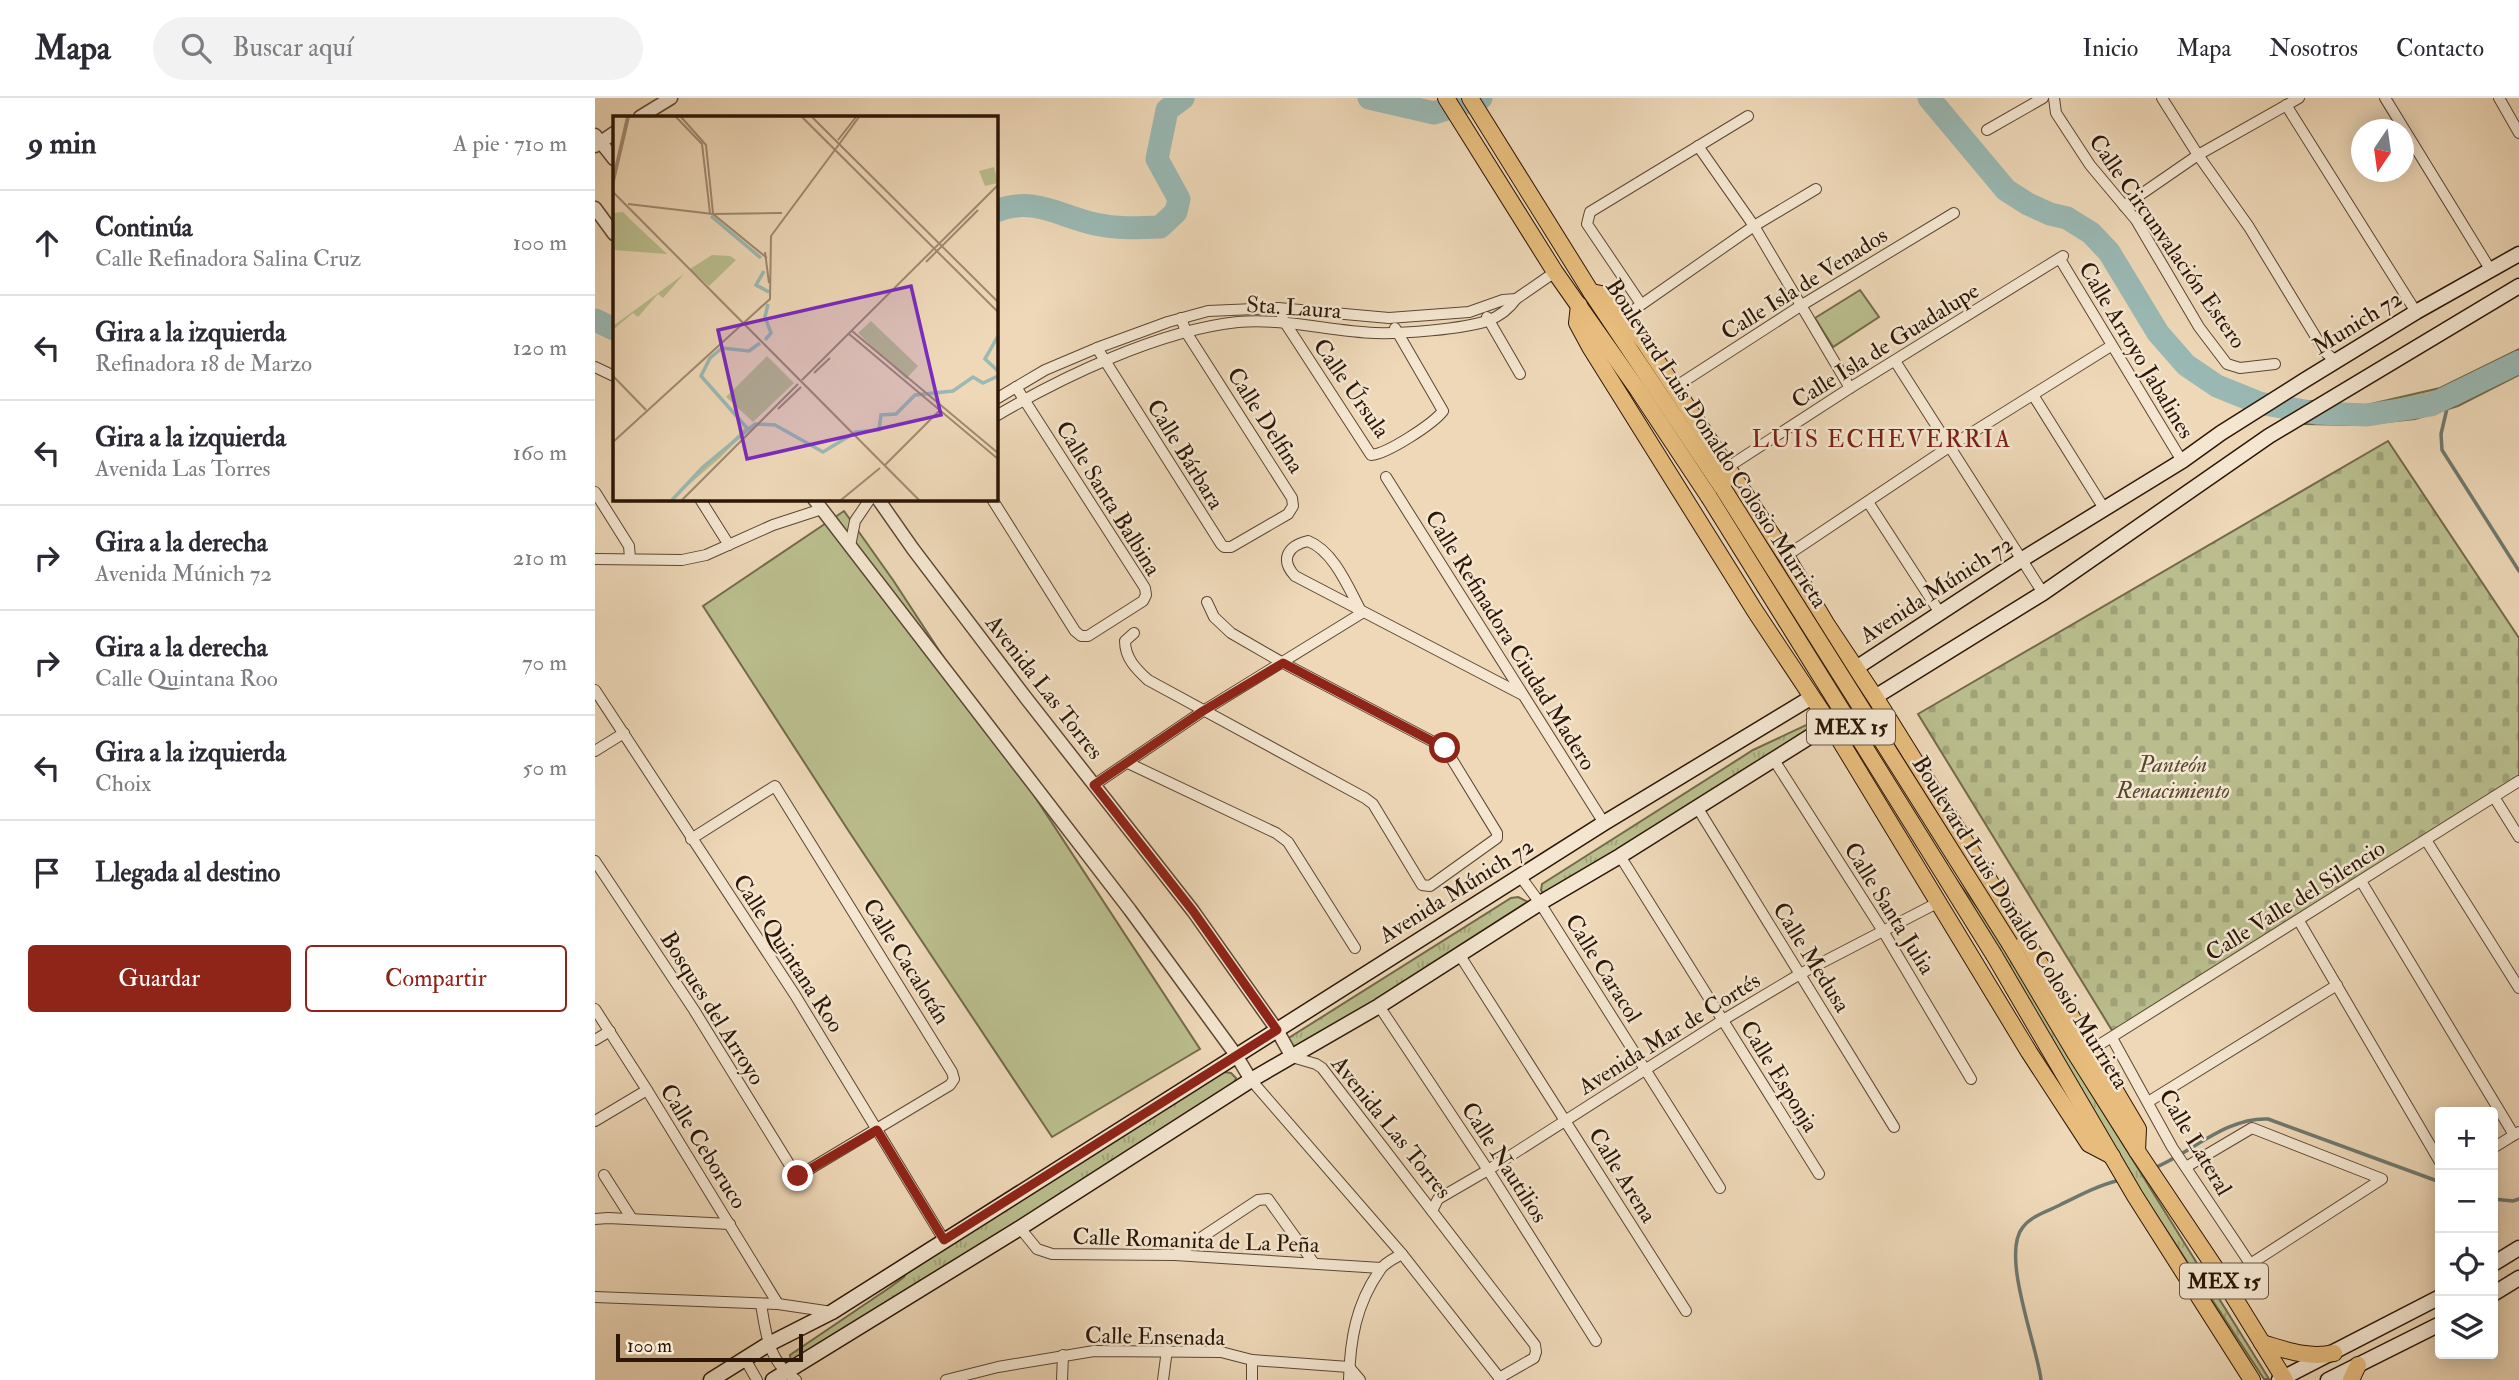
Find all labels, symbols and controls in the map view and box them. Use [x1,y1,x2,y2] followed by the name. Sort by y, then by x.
[153,17,643,80] search box
[35,28,111,69] text: Mapa
[177,29,215,67] icon: search
[233,32,353,64] text: Buscar aquí
[2083,33,2138,64] text: Inicio
[2176,33,2231,64] text: Mapa
[2269,33,2358,64] text: Nosotros
[2396,33,2484,64] text: Contacto
[613,116,997,500] inset map
[2351,119,2414,182] north arrow
[28,125,96,162] text: 9 min
[2083,128,2253,354] street label: Calle Circunvalación Estero
[453,129,567,158] text: A pie · 710 m
[95,212,193,244] text: Continúa
[1716,220,1893,346] street label: Calle Isla de Venados
[28,224,66,262] icon: ahead
[513,228,567,257] text: 100 m
[95,244,361,273] text: Calle Refinadora Salina Cruz
[2072,257,2201,444] street label: Calle Arroyo Jabalines
[1599,273,1834,614] street label: Boulevard Luis Donaldo Colosio Murrieta
[1786,276,1985,416] street label: Calle Isla de Guadalupe
[2307,284,2407,361] street label: Munich 72
[1245,290,1343,325] street label: Sta. Laura
[95,317,286,349] text: Gira a la izquierda
[28,329,66,367] icon: left
[513,333,567,362] text: 120 m
[1307,333,1397,444] street label: Calle Úrsula
[95,349,312,378] text: Refinadora 18 de Marzo
[1221,362,1311,479] street label: Calle Delfina
[1140,394,1231,515] street label: Calle Bárbara
[1049,416,1168,581] street label: Calle Santa Balbina
[95,422,286,454] text: Gira a la izquierda
[1752,424,2012,455] district label: LUIS ECHEVERRIA
[28,434,66,472] icon: left
[513,438,567,467] text: 160 m
[95,454,270,483] text: Avenida Las Torres
[1419,505,1603,776] street label: Calle Refinadora Ciudad Madero
[95,527,268,559] text: Gira a la derecha
[1853,529,2018,650] street label: Avenida Múnich 72
[28,539,66,577] icon: right
[513,543,567,572] text: 210 m
[95,559,272,588] text: Avenida Múnich 72
[979,608,1110,765] street label: Avenida Las Torres
[95,632,268,664] text: Gira a la derecha
[28,644,66,682] icon: right
[522,648,567,677] text: 70 m
[95,664,278,693] text: Calle Quintana Roo
[1807,710,1895,744] road number: MEX 15
[1429,732,1460,763] route start
[95,737,286,769] text: Gira a la izquierda
[28,749,66,787] icon: left
[2115,750,2230,805] park label: Panteón Renacimiento
[1906,751,2136,1094] street label: Boulevard Luis Donaldo Colosio Murrieta
[523,753,567,782] text: 50 m
[95,769,151,798] text: Choix
[1373,831,1539,950] street label: Avenida Múnich 72
[2200,833,2390,967] street label: Calle Valle del Silencio
[1837,837,1942,980] street label: Calle Santa Julia
[28,854,66,892] icon: arrive
[95,857,280,889] text: Llegada al destino
[727,869,851,1038] street label: Calle Quintana Roo
[856,893,957,1030] street label: Calle Cacalotán
[1766,897,1857,1018] street label: Calle Medusa
[1559,909,1648,1028] street label: Calle Caracol
[654,926,771,1090] street label: Bosques del Arroyo
[28,945,291,1012] button: Guardar
[305,945,567,1012] button: Compartir
[1572,966,1766,1102] street label: Avenida Mar de Cortés
[1733,1015,1826,1138] street label: Calle Esponja
[1325,1049,1458,1205] street label: Avenida Las Torres
[654,1078,753,1214] street label: Calle Ceboruco
[2152,1084,2239,1201] street label: Calle Lateral
[1455,1096,1554,1228] street label: Calle Nautilios
[2435,1107,2498,1359] map controls
[2435,1107,2498,1170] button: +
[1582,1122,1663,1229] street label: Calle Arena
[782,1160,813,1191] route end
[2435,1170,2498,1233] button: −
[1072,1222,1320,1259] street label: Calle Romanita de La Peña
[2435,1233,2498,1296] button: locate
[2180,1264,2268,1298] road number: MEX 15
[2435,1296,2498,1359] button: layers
[1085,1321,1226,1352] street label: Calle Ensenada
[616,1331,803,1363] scale bar
[627,1334,672,1358] text: 100 m

